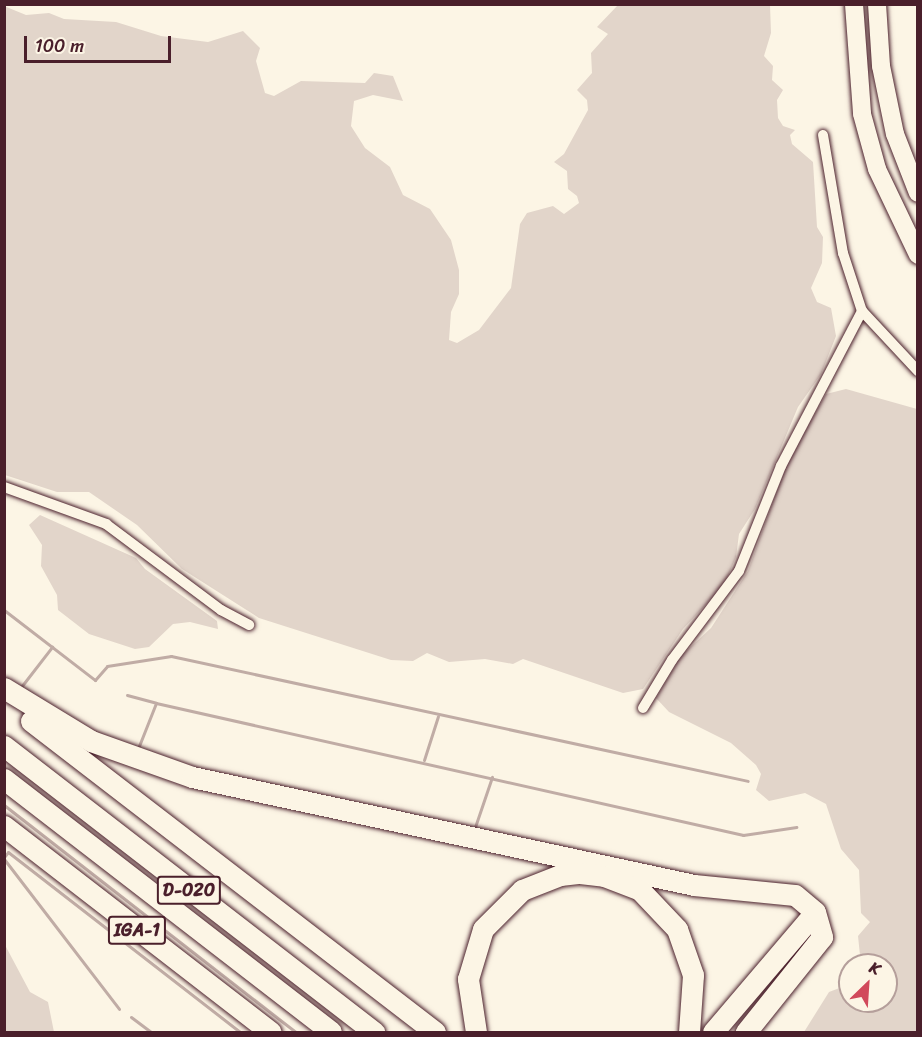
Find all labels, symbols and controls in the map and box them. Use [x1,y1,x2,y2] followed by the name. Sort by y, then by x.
[27,24,174,62] scale bar
[35,30,84,62] text: 100 m
[156,875,222,905] road number: D-020
[107,915,167,945] road number: IGA-1
[838,953,898,1013] north arrow
[864,953,886,983] text: K

